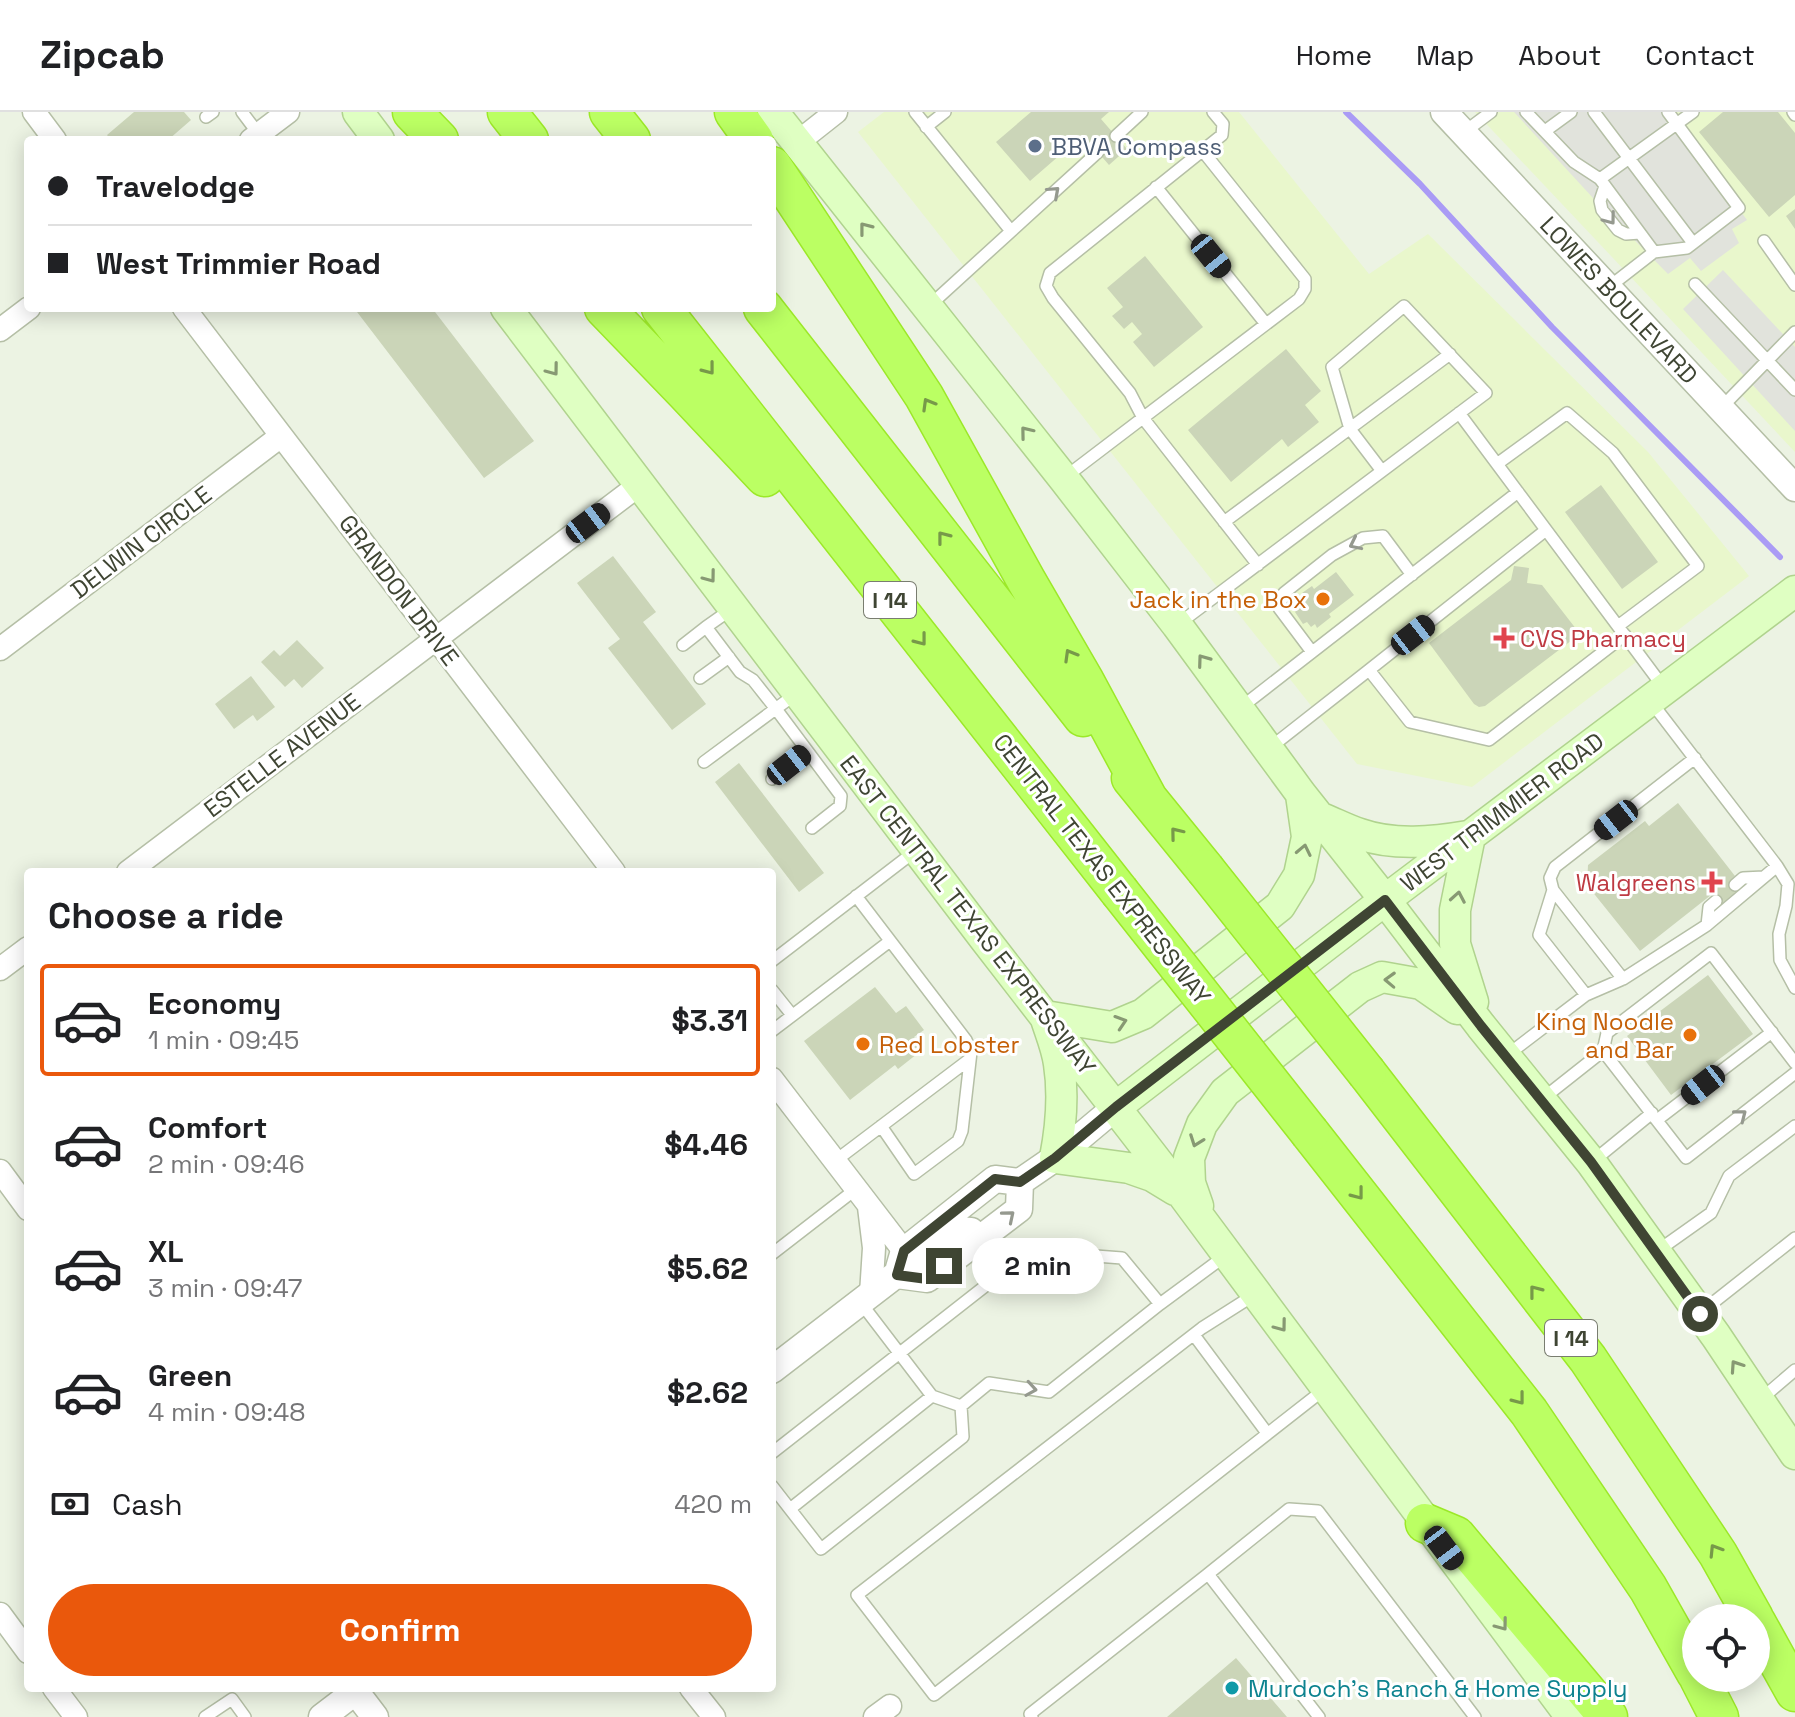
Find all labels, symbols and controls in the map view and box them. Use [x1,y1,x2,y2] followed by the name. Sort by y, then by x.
[40,31,165,79] text: Zipcab
[1296,37,1372,73] text: Home
[1416,37,1474,73] text: Map
[1518,37,1601,73] text: About
[1645,37,1755,73] text: Contact
[1051,131,1222,162] place label: BBVA Compass
[1026,137,1044,155] marker: BBVA Compass
[96,167,255,206] text: Travelodge
[1045,187,1060,201] one-way arrow
[1533,210,1705,390] street label: LOWES BOULEVARD
[1600,210,1614,225] one-way arrow
[860,223,875,237] one-way arrow
[1187,230,1235,282] car
[96,244,381,283] text: West Trimmier Road
[699,360,714,374] one-way arrow
[543,361,557,376] one-way arrow
[922,398,938,412] one-way arrow
[1022,426,1036,441] one-way arrow
[64,479,218,605] street label: DELWIN CIRCLE
[562,499,614,547] car
[332,508,466,672] street label: GRANDON DRIVE
[938,532,953,546] one-way arrow
[1348,534,1363,550] one-way arrow
[700,569,714,583] one-way arrow
[864,582,916,618] road number: I 14
[1129,584,1307,615] place label: Jack in the Box
[1314,590,1332,608] marker: Jack in the Box
[1387,611,1439,659] car
[1520,623,1686,654] place label: CVS Pharmacy
[1495,629,1513,647] marker: CVS Pharmacy
[912,631,926,646] one-way arrow
[1064,649,1080,663] one-way arrow
[1198,654,1212,668] one-way arrow
[197,686,367,824] street label: ESTELLE AVENUE
[1394,725,1610,899] street label: WEST TRIMMIER ROAD
[986,727,1218,1011] street label: CENTRAL TEXAS EXPRESSWAY
[763,741,815,789] car
[833,749,1103,1082] street label: EAST CENTRAL TEXAS EXPRESSWAY
[1590,796,1642,844] car
[1171,828,1186,842] one-way arrow
[1295,843,1312,857] one-way arrow
[1576,867,1696,898] place label: Walgreens
[1703,873,1721,891] marker: Walgreens
[1449,890,1466,903] one-way arrow
[48,893,284,939] text: Choose a ride
[1383,972,1395,989] one-way arrow
[52,984,124,1056] icon: car
[148,984,281,1023] text: Economy
[671,1001,748,1040] text: $3.31
[1536,1006,1674,1065] place label: King Noodle and Bar
[1114,1015,1127,1031] one-way arrow
[148,1023,299,1057] text: 1 min · 09:45
[1681,1026,1699,1044] marker: King Noodle and Bar
[879,1029,1020,1060] place label: Red Lobster
[854,1035,872,1053] marker: Red Lobster
[1677,1061,1729,1109] car
[52,1108,124,1180] icon: car
[148,1108,267,1147] text: Comfort
[1732,1111,1747,1125] one-way arrow
[664,1125,748,1164] text: $4.46
[1189,1133,1205,1147] one-way arrow
[148,1147,305,1181] text: 2 min · 09:46
[1349,1185,1363,1200] one-way arrow
[999,1211,1014,1226] one-way arrow
[52,1232,124,1304] icon: car
[148,1232,184,1271] text: XL
[972,1238,1104,1294] callout: 2 min
[926,1248,962,1284] route end
[667,1249,748,1288] text: $5.62
[1004,1249,1072,1283] text: 2 min
[148,1271,303,1305] text: 3 min · 09:47
[1531,1285,1545,1300] one-way arrow
[1682,1296,1718,1332] route start
[1271,1317,1285,1332] one-way arrow
[1545,1320,1597,1356] road number: I 14
[52,1356,124,1428] icon: car
[148,1356,232,1395] text: Green
[1731,1360,1746,1374] one-way arrow
[667,1373,748,1412] text: $2.62
[1024,1380,1037,1397] one-way arrow
[1509,1390,1523,1405] one-way arrow
[148,1395,305,1429] text: 4 min · 09:48
[48,1482,92,1526] icon: cash
[112,1485,183,1524] text: Cash
[674,1487,752,1521] text: 420 m
[1420,1522,1468,1574] car
[1710,1544,1725,1559] one-way arrow
[48,1584,752,1676] button: Confirm
[1682,1604,1770,1692] map controls
[1682,1604,1770,1692] button: locate
[1492,1616,1506,1631] one-way arrow
[1248,1673,1627,1704] place label: Murdoch's Ranch & Home Supply
[1223,1679,1241,1697] marker: Murdoch's Ranch & Home Supply

